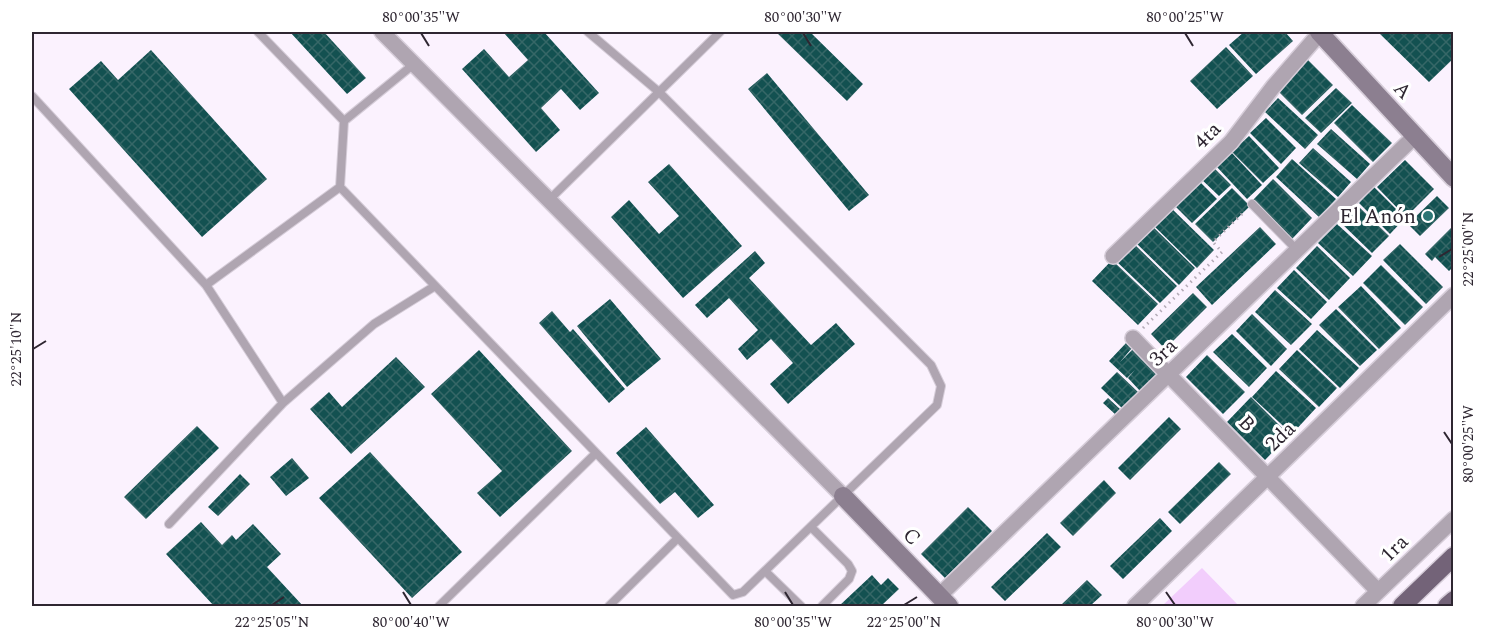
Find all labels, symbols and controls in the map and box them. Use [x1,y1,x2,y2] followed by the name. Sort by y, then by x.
[382,6,460,29] text: 80°00'35"W
[764,6,842,29] text: 80°00'30"W
[1146,6,1224,29] text: 80°00'25"W
[1385,74,1420,108] street label: A
[1186,114,1230,157] street label: 4ta
[1339,201,1416,233] place label: El Anón
[1421,209,1435,223] marker: El Anón
[1457,211,1480,287] text: 22°25'00"N
[5,311,28,387] text: 22°25'10"N
[1142,331,1186,374] street label: 3ra
[1457,405,1480,483] text: 80°00'25"W
[1230,408,1263,440] street label: B
[1258,413,1304,460] street label: 2da
[894,520,928,553] street label: C
[1373,527,1417,570] street label: 1ra
[235,611,310,634] text: 22°25'05"N
[372,611,450,634] text: 80°00'40"W
[754,611,832,634] text: 80°00'35"W
[867,611,942,634] text: 22°25'00"N
[1136,611,1214,634] text: 80°00'30"W

